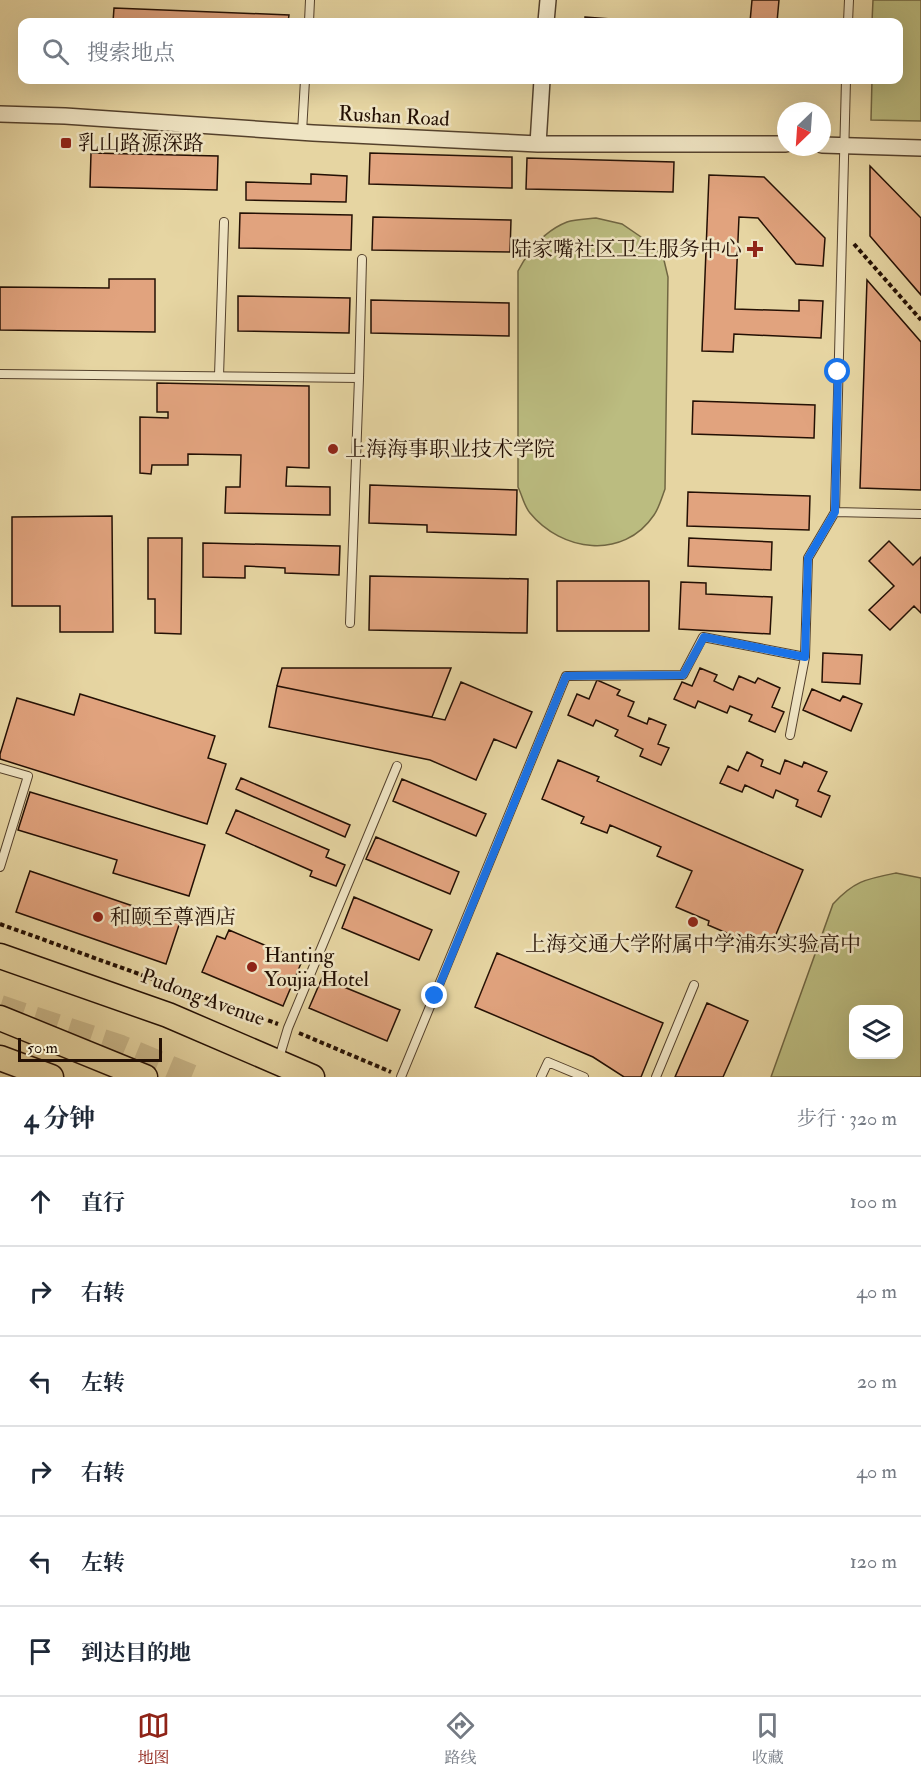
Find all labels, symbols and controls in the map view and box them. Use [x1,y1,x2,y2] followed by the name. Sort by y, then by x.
[18,18,903,84] search box
[39,35,72,68] icon: search
[87,39,175,67] text: 搜索地点
[338,100,451,133] street label: Rushan Road
[777,102,831,156] north arrow
[78,130,204,157] place label: 乳山路源深路
[59,136,73,150] marker: 乳山路源深路
[511,236,742,263] place label: 陆家嘴社区卫生服务中心
[746,240,764,258] marker: 陆家嘴社区卫生服务中心
[824,358,850,384] route start
[345,436,555,463] place label: 上海海事职业技术学院
[326,442,340,456] marker: 上海海事职业技术学院
[110,904,236,931] place label: 和颐至尊酒店
[91,910,105,924] marker: 和颐至尊酒店
[686,915,700,929] marker: 上海交通大学附属中学浦东实验高中
[525,931,861,958] place label: 上海交通大学附属中学浦东实验高中
[264,942,370,993] place label: Hanting Youjia Hotel
[245,960,259,974] marker: Hanting Youjia Hotel
[137,963,269,1032] street label: Pudong Avenue
[421,982,447,1008] route end
[849,1005,903,1059] map controls
[849,1005,903,1059] button: layers
[18,1035,162,1062] scale bar
[27,1038,58,1058] text: 50 m
[24,1103,96,1135] text: 4 分钟
[797,1106,897,1131] text: 步行 · 320 m
[24,1185,57,1218] icon: ahead
[81,1189,125,1217] text: 直行
[850,1189,897,1214] text: 100 m
[24,1275,57,1308] icon: right
[81,1279,125,1307] text: 右转
[856,1279,897,1304] text: 40 m
[24,1365,57,1398] icon: left
[81,1369,125,1397] text: 左转
[857,1369,897,1394] text: 20 m
[24,1455,57,1488] icon: right
[81,1459,125,1487] text: 右转
[856,1459,897,1484] text: 40 m
[24,1545,57,1578] icon: left
[81,1549,125,1577] text: 左转
[850,1549,897,1574] text: 120 m
[24,1635,57,1668] icon: arrive
[81,1639,191,1667] text: 到达目的地
[137,1709,170,1768] tab: 地图
[444,1709,477,1768] tab: 路线
[751,1709,784,1768] tab: 收藏

